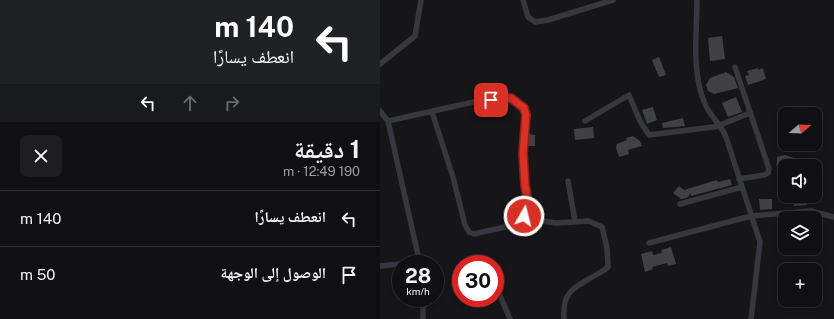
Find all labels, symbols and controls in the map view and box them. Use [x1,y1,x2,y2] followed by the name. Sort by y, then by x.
[214,10,294,43] text: 140 m
[308,16,360,68] icon: left
[213,46,294,67] text: انعطف يسارًا
[474,83,508,117] pin
[480,89,502,111] icon: arrive
[137,92,159,114] icon: left
[179,92,201,114] icon: ahead
[221,92,243,114] icon: right
[778,107,822,151] north arrow
[778,107,822,307] map controls
[20,135,62,177] button: close
[294,135,360,163] text: 1 دقيقة
[778,159,822,203] button: sound
[283,164,360,179] text: 190 m · 12:49
[503,195,545,237] position arrow
[255,208,326,225] text: انعطف يسارًا
[338,208,360,230] icon: left
[20,210,61,227] text: 140 m
[778,211,822,255] button: layers
[452,255,504,307] speed limit sign: 30
[778,263,822,307] button: +
[221,264,326,281] text: الوصول إلى الوجهة
[338,264,360,286] icon: arrive
[405,264,431,288] text: 28
[20,266,55,283] text: 50 m
[406,285,430,297] text: km/h

